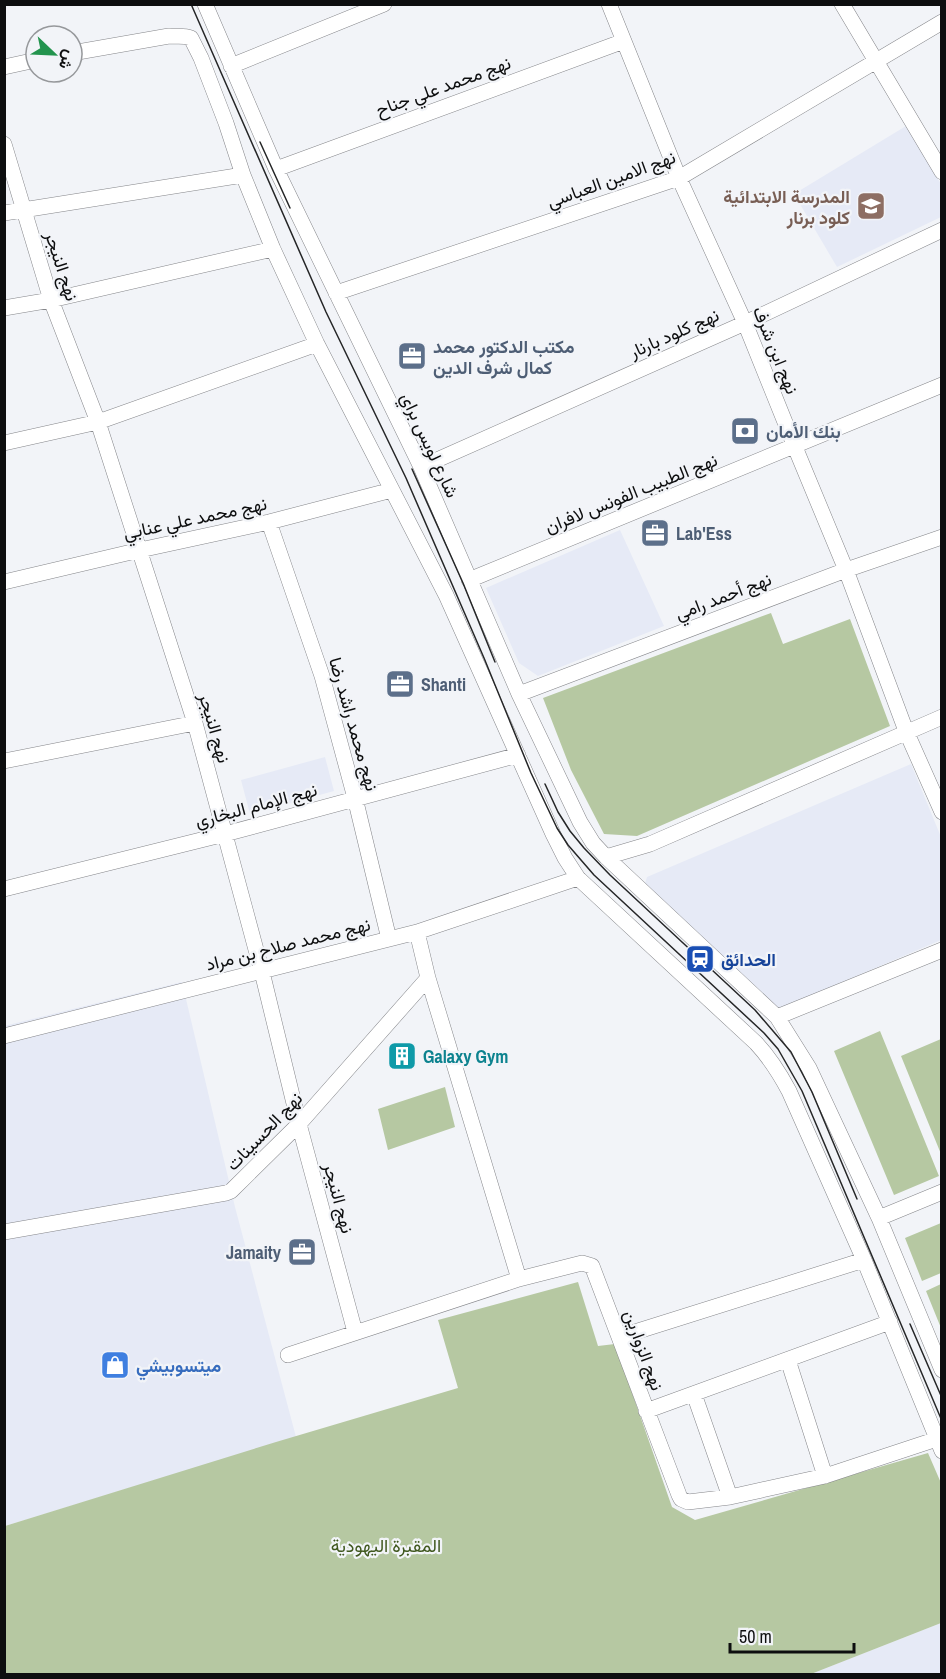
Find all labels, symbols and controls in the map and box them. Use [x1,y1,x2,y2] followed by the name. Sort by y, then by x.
[24,24,84,84] north arrow
[54,47,82,73] text: ش
[372,50,515,125] street label: نهج محمد علي جناح
[543,144,680,217] street label: نهج الامين العباسي
[723,184,850,230] place label: المدرسة الابتدائية كلود برنار
[855,190,887,222] school or university icon: المدرسة الابتدائية كلود برنار
[39,227,85,304] street label: نهج النيجر
[624,302,723,364] street label: نهج كلود بارنار
[747,302,805,398] street label: نهج ابن شرف
[433,334,575,380] place label: مكتب الدكتور محمد كمال شرف الدين
[396,340,428,372] office icon: مكتب الدكتور محمد كمال شرف الدين
[392,388,465,503] street label: شارع لويس براي
[729,415,761,447] bank icon: بنك الأمان
[766,419,841,444] place label: بنك الأمان
[541,447,721,539] street label: نهج الطبيب الفونس لافران
[121,491,270,548] street label: نهج محمد علي عنابي
[639,517,671,549] office icon: Lab'Ess
[676,521,732,546] place label: Lab'Ess
[671,566,776,629] street label: نهج أحمد رامي
[323,654,385,794] street label: نهج محمد راشد رضا
[384,668,416,700] office icon: Shanti
[421,672,466,697] place label: Shanti
[193,689,237,766] street label: نهج النيجر
[192,777,321,836] street label: نهج الإمام البخاري
[203,911,373,977] street label: نهج محمد صلاح بن مراد
[684,943,716,975] station icon: الحدائق
[721,947,776,972] place label: الحدائق
[386,1040,418,1072] building icon: Galaxy Gym
[423,1044,508,1069] place label: Galaxy Gym
[220,1086,308,1176] street label: نهج الحسينات
[317,1159,360,1236] street label: نهج النيجر
[286,1236,318,1268] office icon: Jamaity
[226,1240,282,1265] place label: Jamaity
[618,1306,670,1394] street label: نهج الزوارين
[99,1349,131,1381] shop icon: ميتسوبيشي
[136,1353,221,1381] place label: ميتسوبيشي
[331,1533,441,1558] park label: المقبرة اليهودية
[730,1616,854,1654] scale bar
[739,1624,772,1649] text: 50 m

